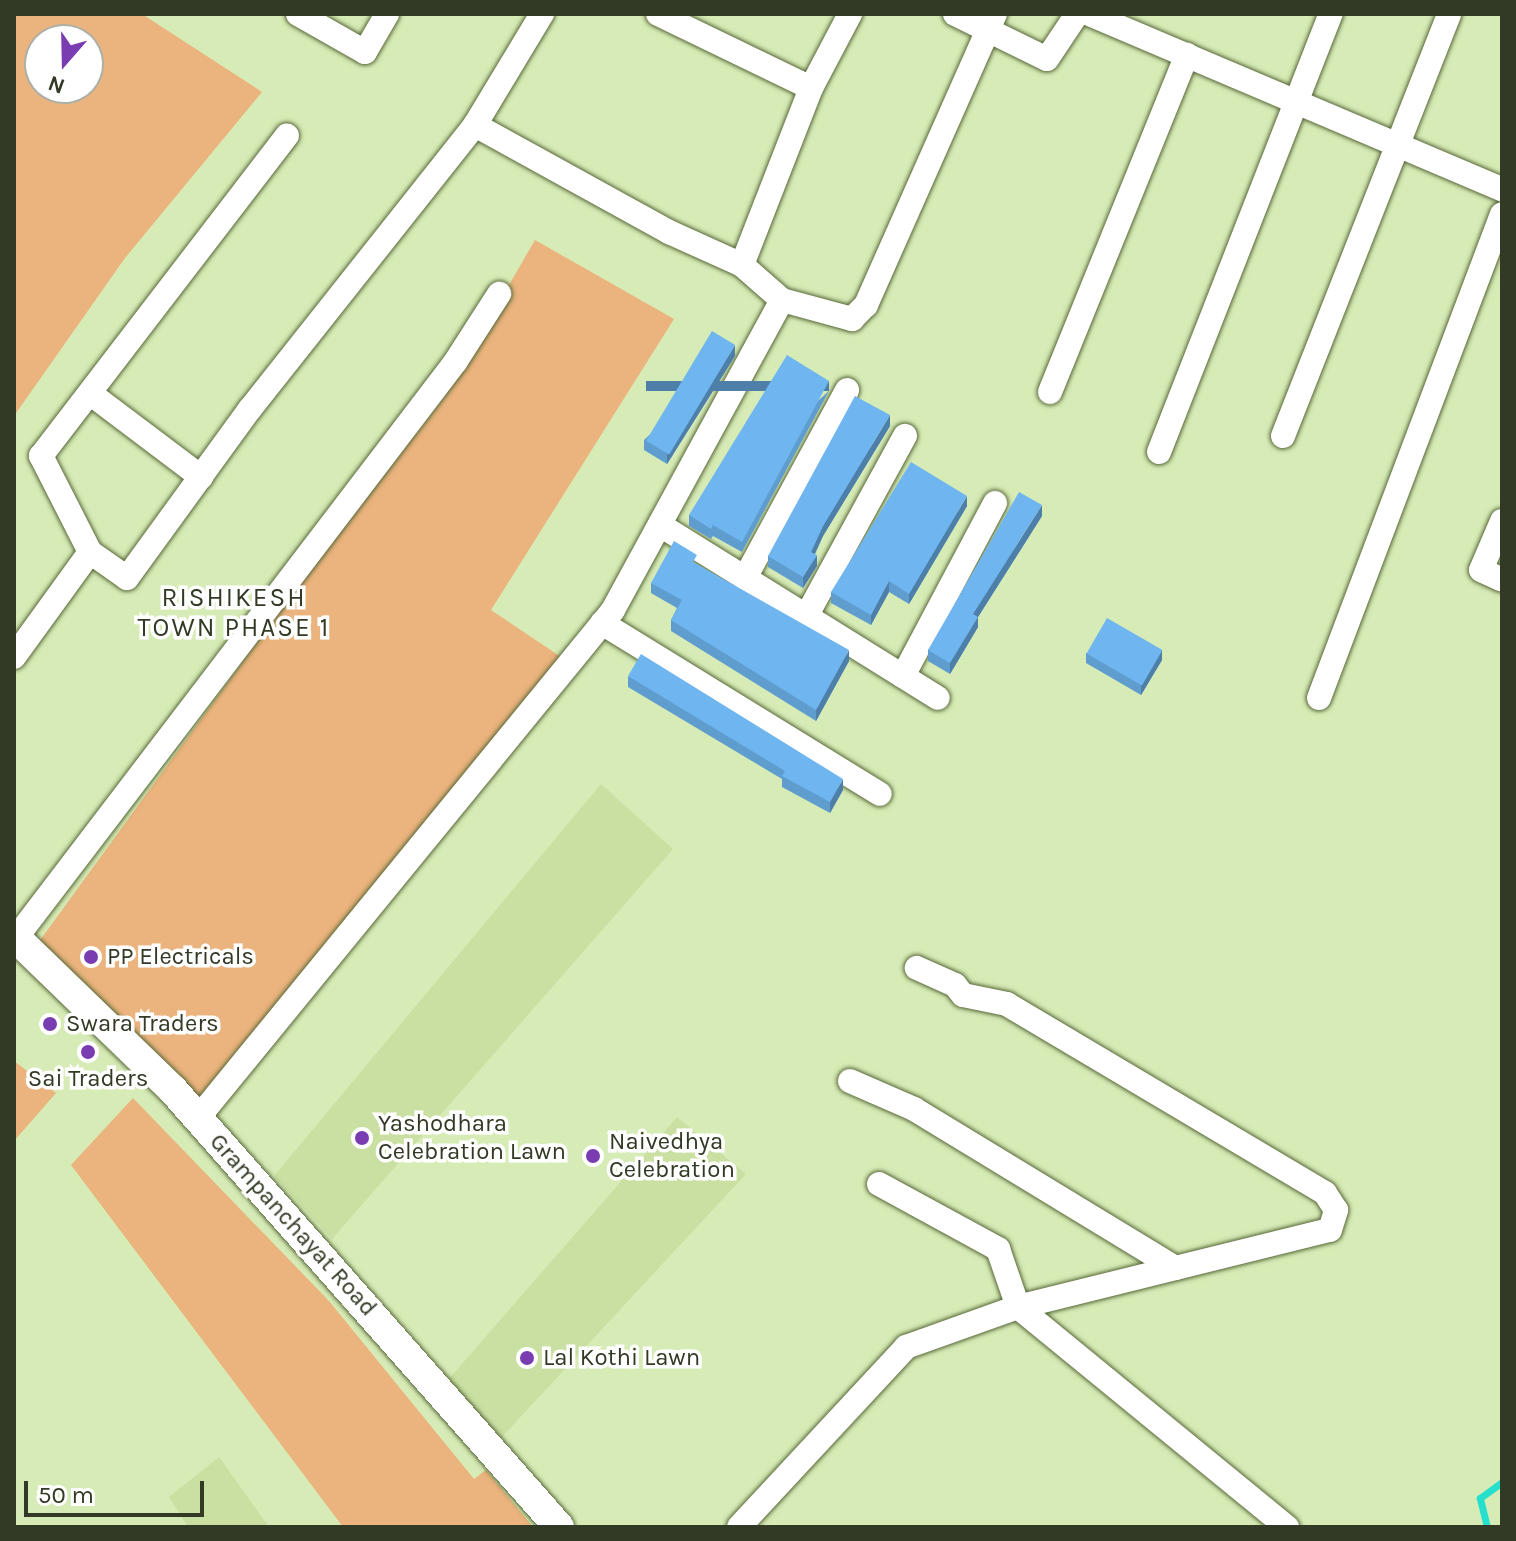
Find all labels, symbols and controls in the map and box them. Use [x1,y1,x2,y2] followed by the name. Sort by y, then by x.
[24,24,104,104] north arrow
[45,70,68,100] text: N
[138,582,330,644] district label: RISHIKESH TOWN PHASE 1
[107,943,254,971] place label: PP Electricals
[82,948,100,966] marker: PP Electricals
[66,1010,219,1038] place label: Swara Traders
[41,1015,59,1033] marker: Swara Traders
[79,1043,97,1061] marker: Sai Traders
[28,1065,148,1093] place label: Sai Traders
[378,1110,566,1166] place label: Yashodhara Celebration Lawn
[203,1128,383,1322] street label: Grampanchayat Road
[609,1128,735,1184] place label: Naivedhya Celebration
[353,1129,371,1147] marker: Yashodhara Celebration Lawn
[584,1147,602,1165] marker: Naivedhya Celebration
[543,1344,700,1372] place label: Lal Kothi Lawn
[518,1349,536,1367] marker: Lal Kothi Lawn
[28,1465,208,1515] scale bar
[38,1481,94,1509] text: 50 m

